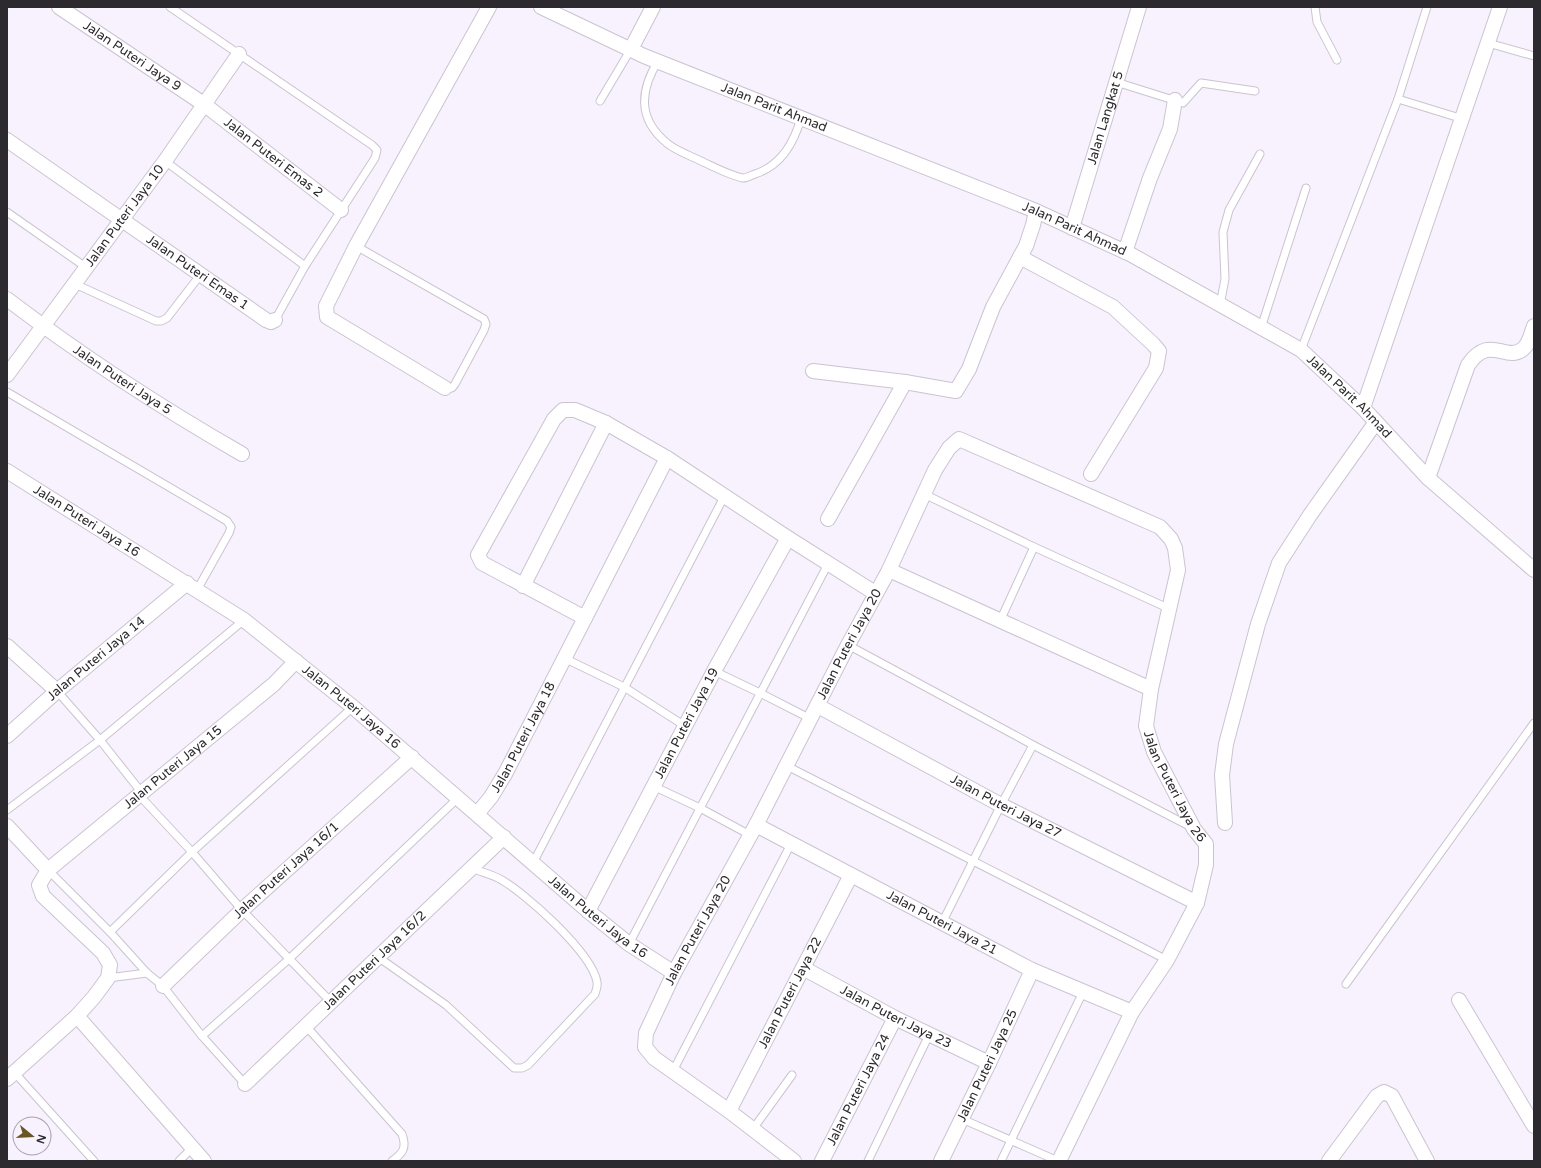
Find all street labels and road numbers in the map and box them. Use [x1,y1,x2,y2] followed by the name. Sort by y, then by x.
[80,17,184,95] street label: Jalan Puteri Jaya 9
[1084,69,1127,167] street label: Jalan Langkat 5
[719,79,829,136] street label: Jalan Parit Ahmad
[220,114,326,201] street label: Jalan Puteri Emas 2
[82,162,168,270] street label: Jalan Puteri Jaya 10
[1020,198,1129,259] street label: Jalan Parit Ahmad
[143,231,252,313] street label: Jalan Puteri Emas 1
[70,342,175,418] street label: Jalan Puteri Jaya 5
[1303,351,1395,442] street label: Jalan Parit Ahmad
[30,482,143,561] street label: Jalan Puteri Jaya 16
[814,586,885,702] street label: Jalan Puteri Jaya 20
[44,613,148,704] street label: Jalan Puteri Jaya 14
[299,662,404,752] street label: Jalan Puteri Jaya 16
[651,665,722,781] street label: Jalan Puteri Jaya 19
[488,679,559,796] street label: Jalan Puteri Jaya 18
[120,722,225,812] street label: Jalan Puteri Jaya 15
[1140,729,1209,845] street label: Jalan Puteri Jaya 26
[947,771,1064,842] street label: Jalan Puteri Jaya 27
[230,819,342,922] street label: Jalan Puteri Jaya 16/1
[545,872,650,962] street label: Jalan Puteri Jaya 16
[661,873,734,988] street label: Jalan Puteri Jaya 20
[884,887,1000,958] street label: Jalan Puteri Jaya 21
[320,907,430,1013] street label: Jalan Puteri Jaya 16/2
[755,935,825,1051] street label: Jalan Puteri Jaya 22
[837,982,954,1052] street label: Jalan Puteri Jaya 23
[953,1007,1021,1125] street label: Jalan Puteri Jaya 25
[823,1031,893,1148] street label: Jalan Puteri Jaya 24

